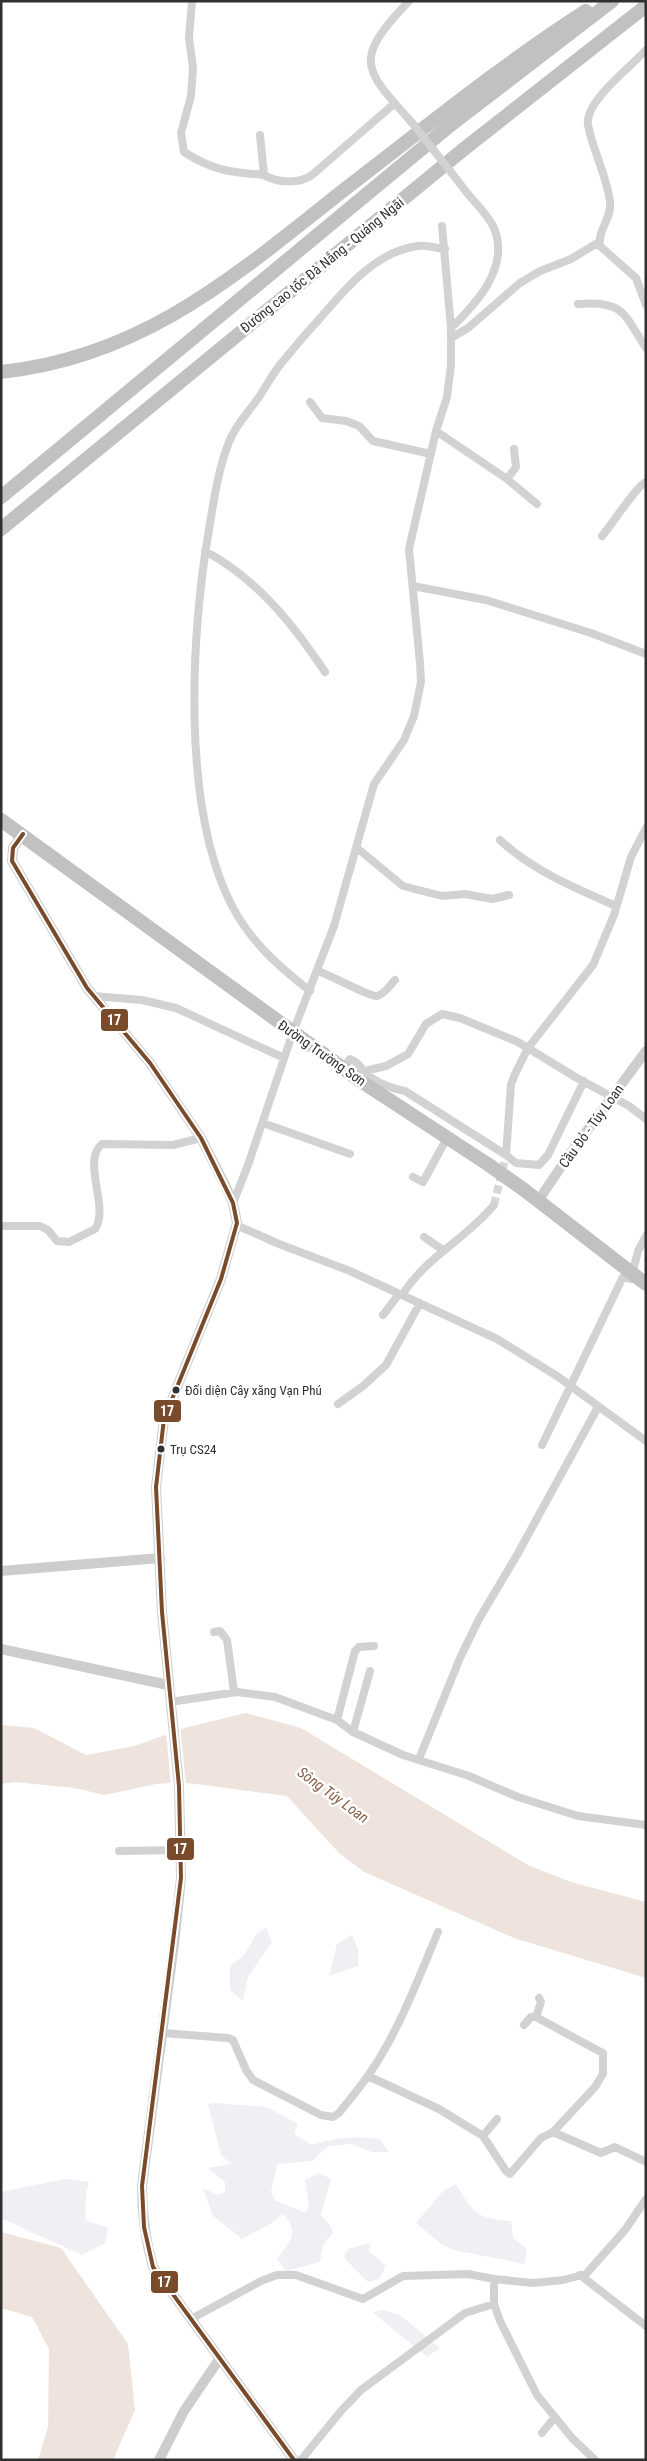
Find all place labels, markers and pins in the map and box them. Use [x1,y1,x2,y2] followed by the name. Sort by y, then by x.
[185,1383,322,1398] place label: Đối diện Cây xăng Vạn Phú
[171,1385,181,1395] marker: Đối diện Cây xăng Vạn Phú
[170,1442,217,1457] place label: Trụ CS24
[156,1444,166,1454] marker: Trụ CS24

